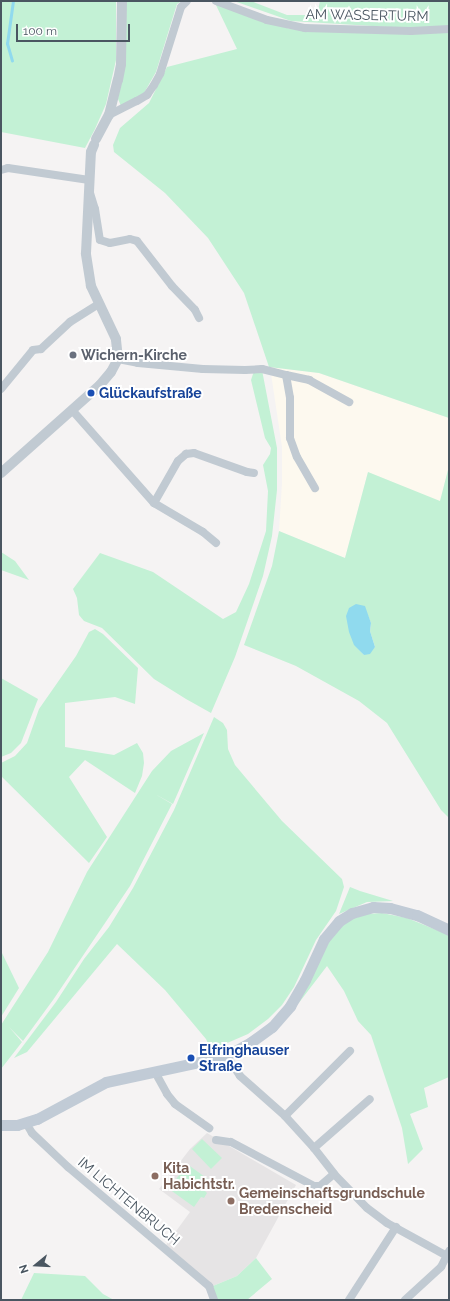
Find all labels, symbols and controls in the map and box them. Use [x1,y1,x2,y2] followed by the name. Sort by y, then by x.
[305,6,429,24] street label: AM WASSERTURM
[18,16,132,42] scale bar
[23,24,57,38] text: 100 m
[81,347,187,363] place label: Wichern-Kirche
[68,350,78,360] marker: Wichern-Kirche
[99,385,202,401] place label: Glückaufstraße
[86,388,96,398] marker: Glückaufstraße
[199,1042,289,1074] place label: Elfringhauser Straße
[186,1053,196,1063] marker: Elfringhauser Straße
[75,1154,183,1248] street label: IM LICHTENBRUCH
[163,1160,235,1192] place label: Kita Habichtstr.
[150,1171,160,1181] marker: Kita Habichtstr.
[239,1185,425,1218] place label: Gemeinschaftsgrundschule Bredenscheid
[226,1196,236,1206] marker: Gemeinschaftsgrundschule Bredenscheid
[16,1245,56,1285] north arrow
[17,1263,32,1275] text: N

